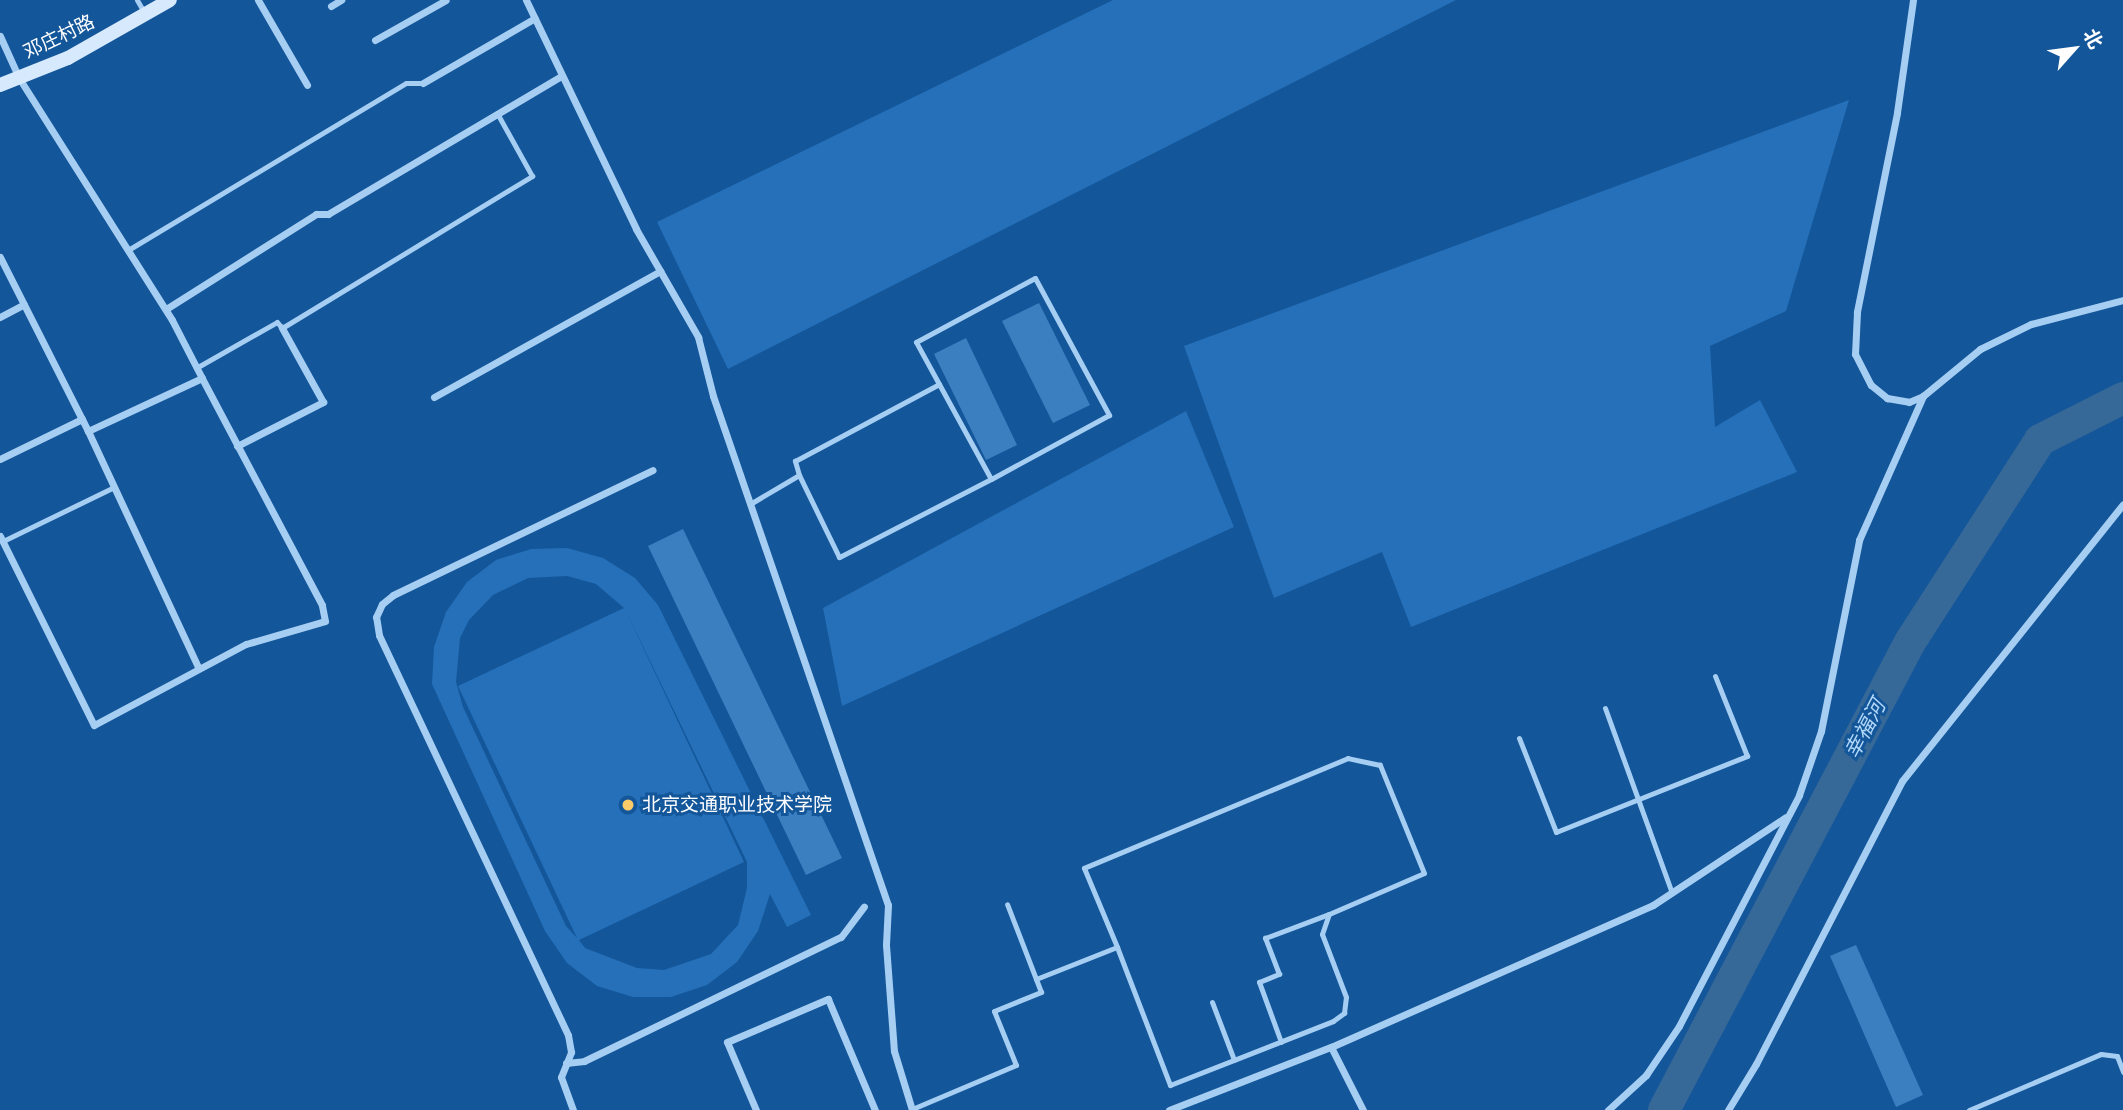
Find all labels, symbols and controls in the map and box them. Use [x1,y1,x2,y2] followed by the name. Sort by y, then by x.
[20,10,98,64] street label: 邓庄村路
[2039,14,2109,84] north arrow
[2078,25,2108,53] text: 北
[1839,695,1891,763] water label: 幸福河
[642,794,832,816] place label: 北京交通职业技术学院
[620,797,636,813] marker: 北京交通职业技术学院

